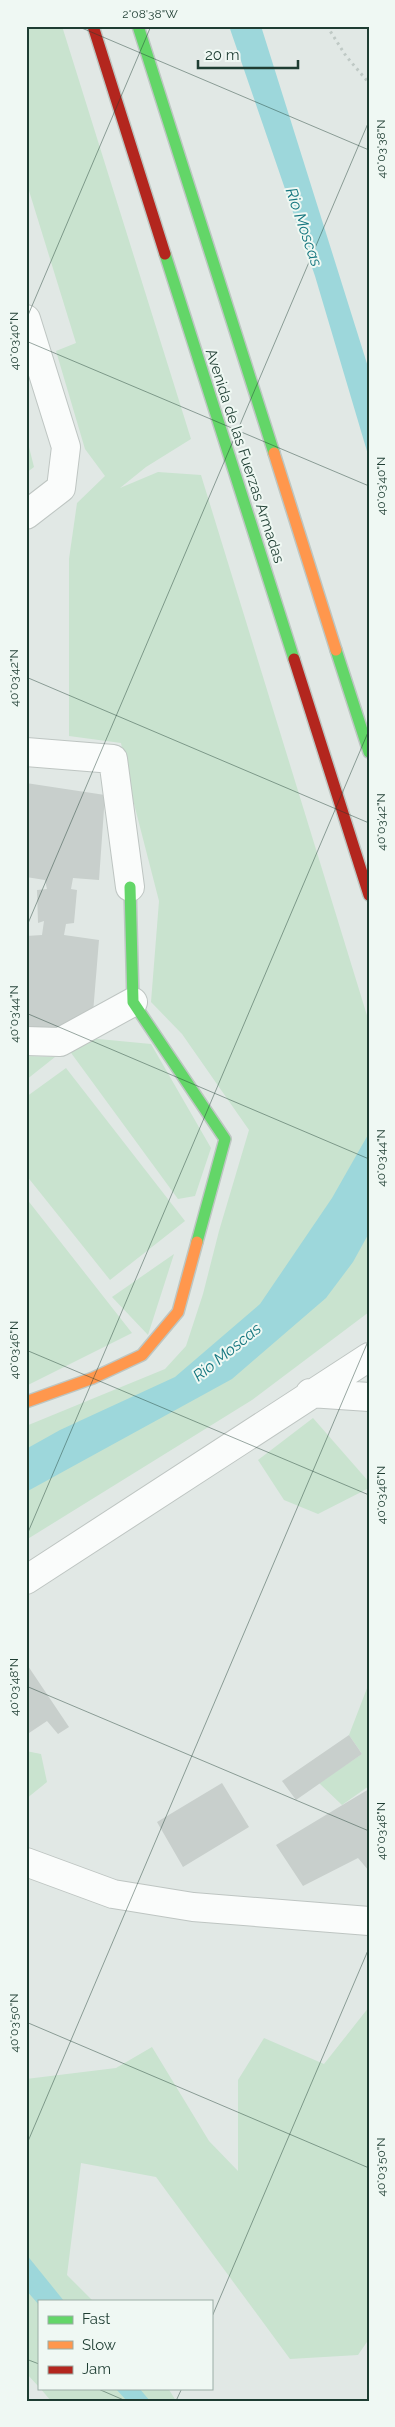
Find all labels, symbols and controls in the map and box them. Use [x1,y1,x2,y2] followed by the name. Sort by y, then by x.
[122,7,178,21] text: 2°08'38"W
[198,38,298,70] scale bar
[205,46,240,64] text: 20 m
[374,120,388,178] text: 40°03'38"N
[282,185,326,269] water label: Rio Moscas
[7,312,21,370] text: 40°03'40"N
[202,346,288,566] street label: Avenida de las Fuerzas Armadas
[374,457,388,515] text: 40°03'40"N
[7,649,21,707] text: 40°03'42"N
[374,793,388,851] text: 40°03'42"N
[7,985,21,1043] text: 40°03'44"N
[374,1129,388,1187] text: 40°03'44"N
[189,1319,265,1385] water label: Rio Moscas
[7,1321,21,1379] text: 40°03'46"N
[374,1466,388,1524] text: 40°03'46"N
[7,1658,21,1716] text: 40°03'48"N
[374,1802,388,1860] text: 40°03'48"N
[7,1993,21,2053] text: 40°03'50"N
[374,2137,388,2197] text: 40°03'50"N
[38,2300,212,2390] legend
[82,2310,110,2328] text: Fast
[82,2336,116,2354] text: Slow
[82,2360,111,2378] text: Jam

